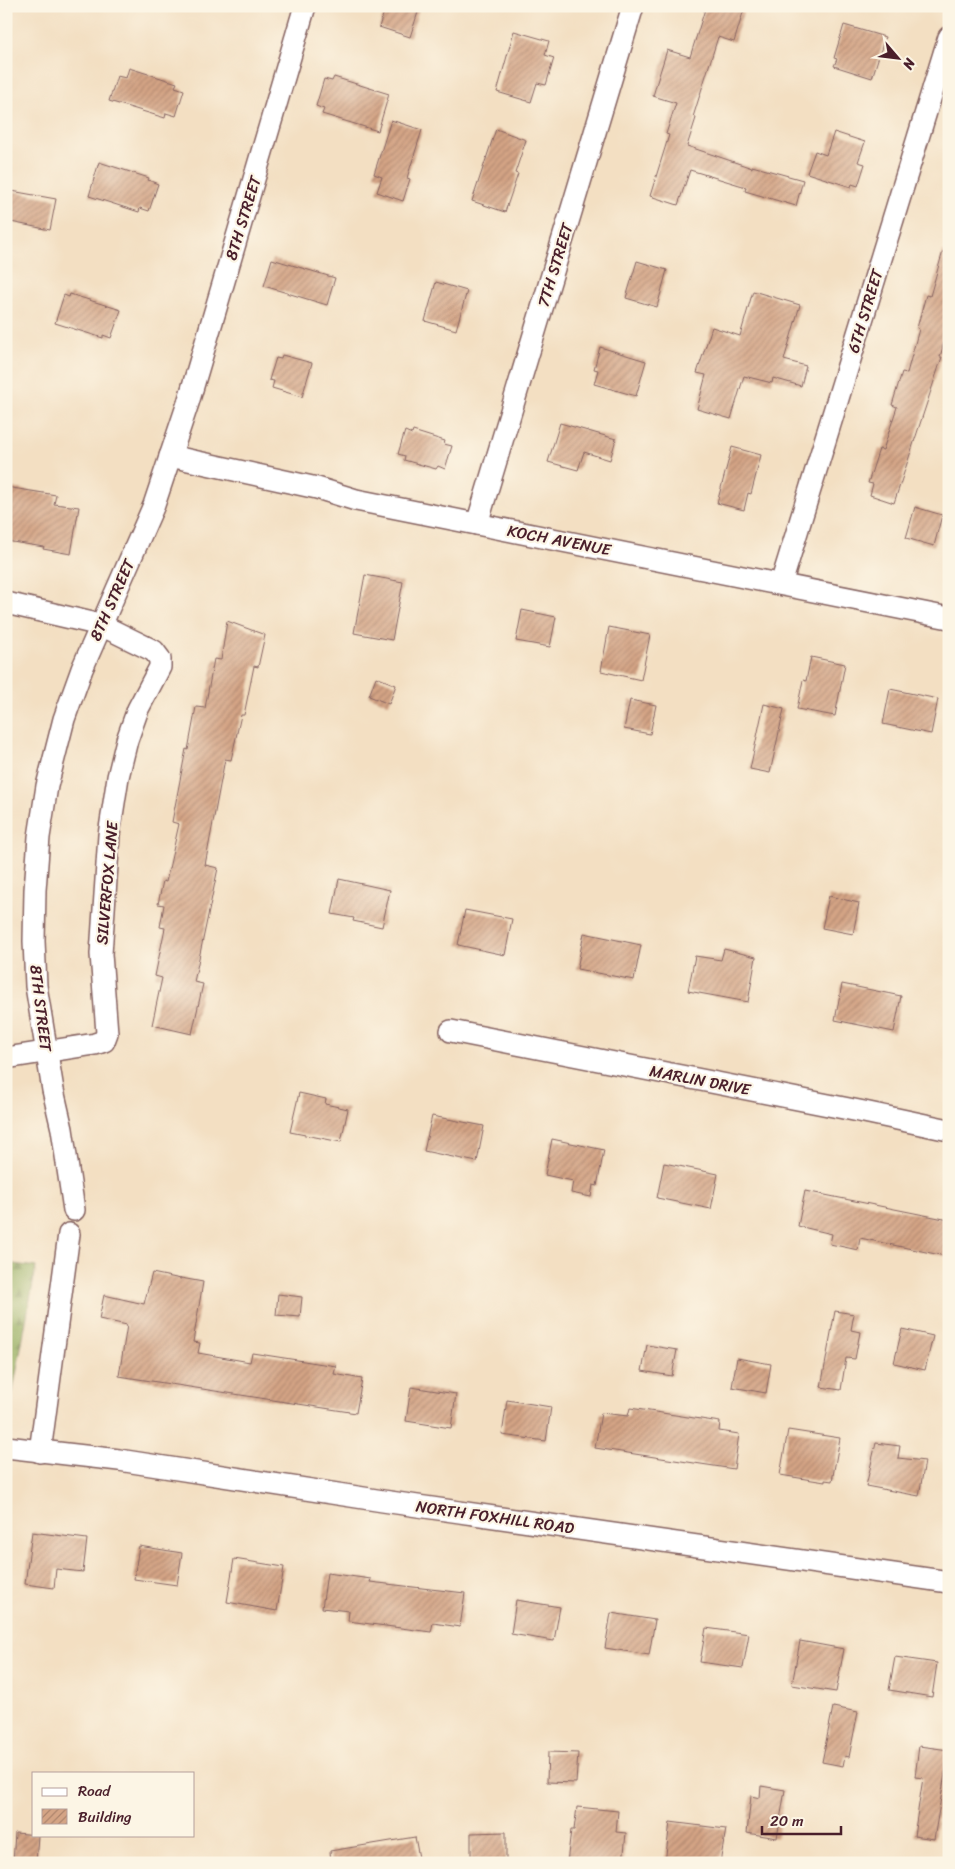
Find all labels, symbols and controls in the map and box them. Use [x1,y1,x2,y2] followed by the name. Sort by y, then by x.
[872,32,922,82] north arrow
[896,53,923,74] text: N
[216,171,270,264] street label: 8TH STREET
[529,218,582,311] street label: 7TH STREET
[839,264,892,357] street label: 6TH STREET
[505,516,614,564] street label: KOCH AVENUE
[81,553,143,646] street label: 8TH STREET
[87,819,127,946] street label: SILVERFOX LANE
[21,963,61,1054] street label: 8TH STREET
[647,1056,754,1104] street label: MARLIN DRIVE
[414,1492,576,1543] street label: NORTH FOXHILL ROAD
[32,1772,195,1836] legend
[78,1778,111,1804] text: Road
[78,1804,132,1830] text: Building
[762,1804,841,1836] scale bar
[770,1808,804,1834] text: 20 m

